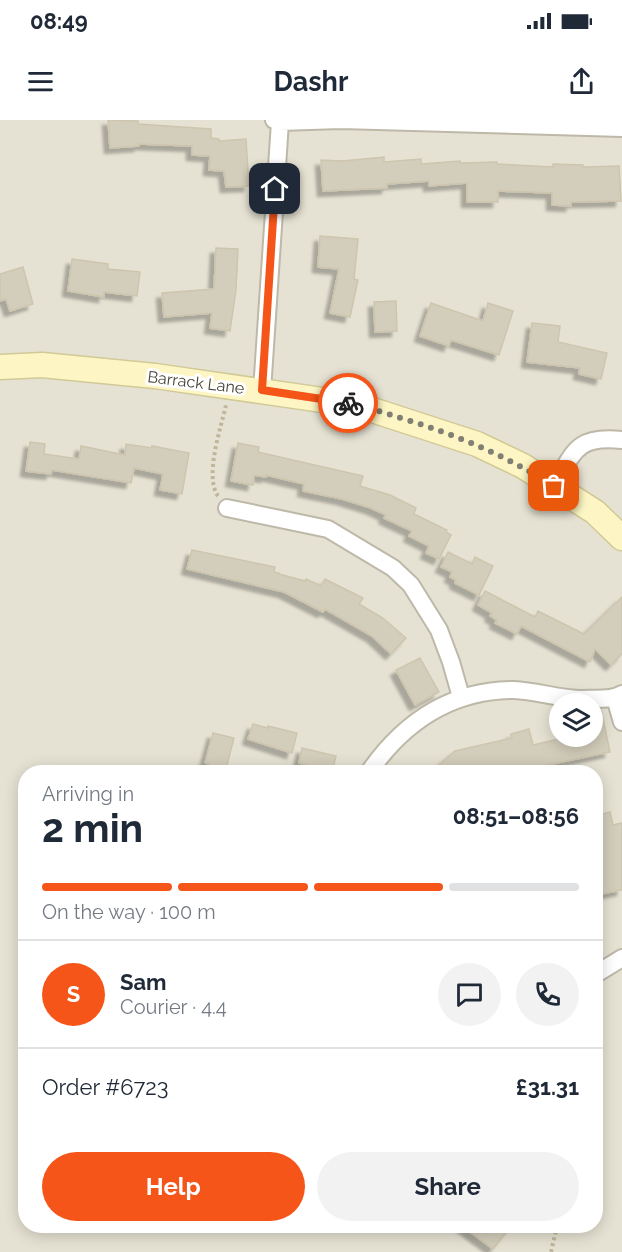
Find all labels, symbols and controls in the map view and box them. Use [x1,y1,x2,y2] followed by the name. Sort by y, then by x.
[30,8,88,34] text: 08:49
[24,65,57,98] icon: menu
[565,65,598,98] icon: share
[274,66,348,97] text: Dashr
[249,163,300,214] pin
[258,172,291,205] icon: home
[146,367,245,398] street label: Barrack Lane
[318,373,378,433] courier
[332,387,365,420] icon: bike
[528,460,579,511] pin
[537,469,570,502] icon: bag
[549,693,603,747] map controls
[549,693,603,747] button: layers
[42,782,134,806] text: Arriving in
[453,803,579,829] text: 08:51–08:56
[42,805,143,851] text: 2 min
[42,900,216,924] text: On the way · 100 m
[438,963,501,1026] button: chat
[516,963,579,1026] button: phone
[120,969,167,995] text: Sam
[67,981,80,1007] text: S
[120,995,227,1019] text: Courier · 4.4
[42,1074,168,1100] text: Order #6723
[516,1074,579,1100] text: £31.31
[42,1152,305,1221] button: Help
[317,1152,579,1221] button: Share

